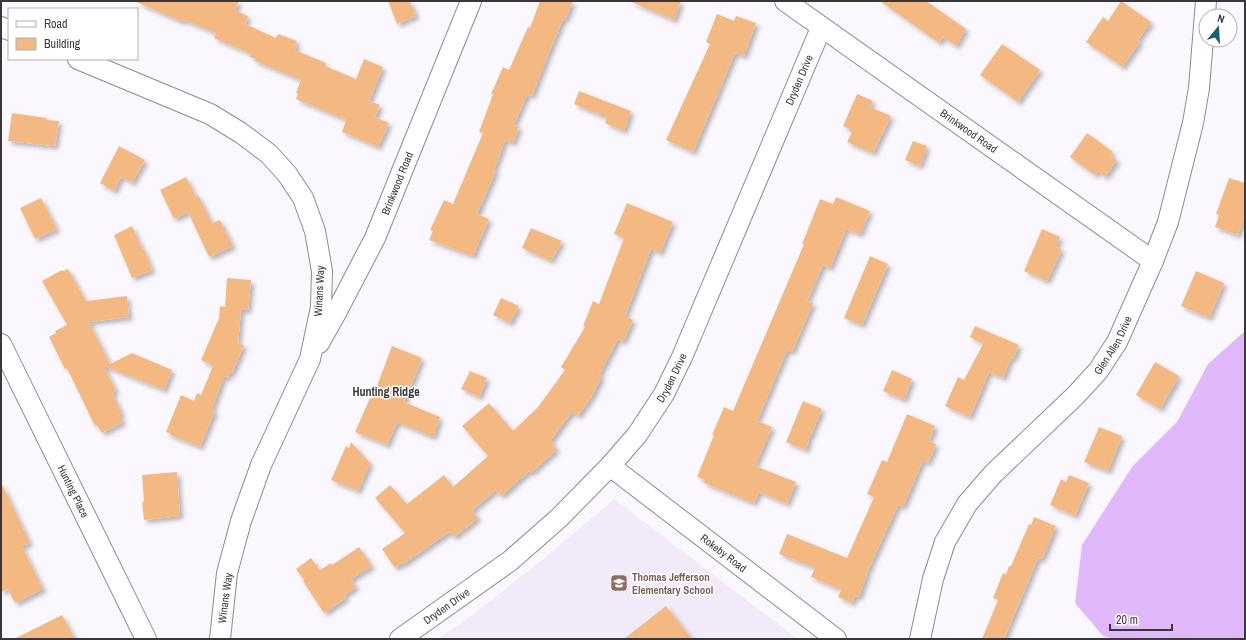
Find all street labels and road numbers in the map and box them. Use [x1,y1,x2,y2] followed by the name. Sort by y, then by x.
[782,53,816,107] street label: Dryden Drive
[937,106,1000,156] street label: Brinkwood Road
[378,150,416,217] street label: Brinkwood Road
[311,265,327,317] street label: Winans Way
[1091,314,1135,377] street label: Glen Allen Drive
[653,351,690,405] street label: Dryden Drive
[55,463,92,520] street label: Hunting Place
[698,531,750,575] street label: Rokeby Road
[215,571,236,624] street label: Winans Way
[421,585,472,627] street label: Dryden Drive

